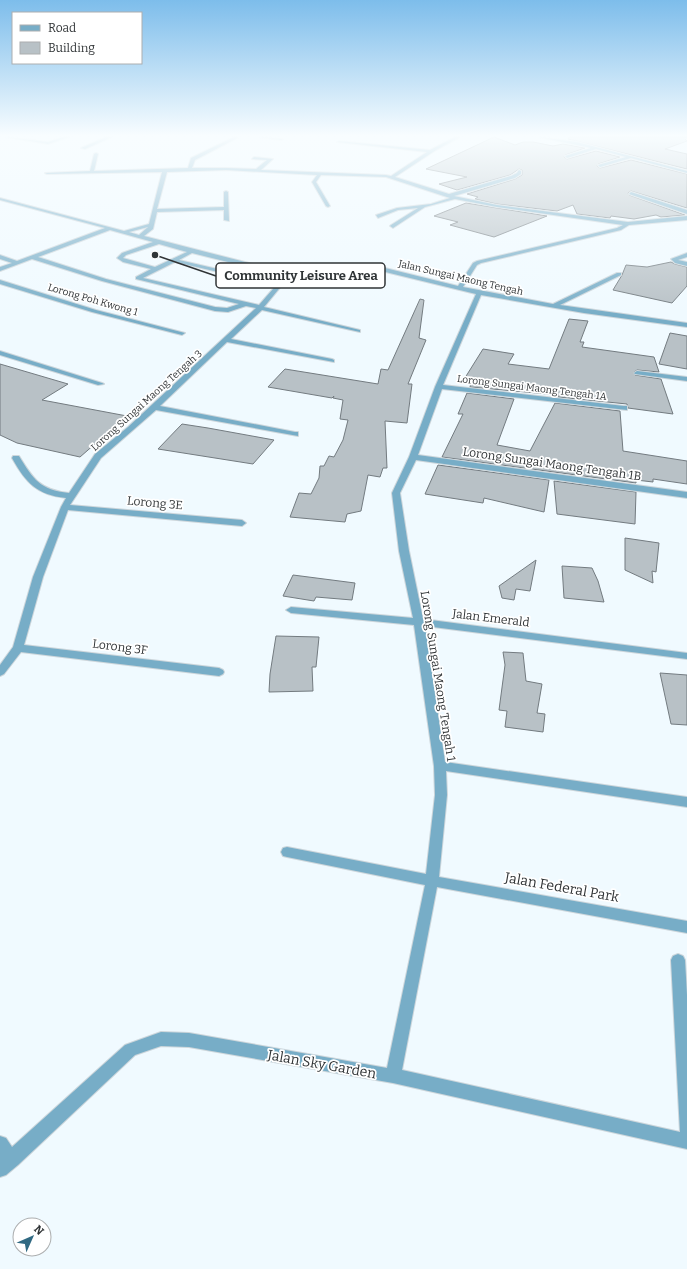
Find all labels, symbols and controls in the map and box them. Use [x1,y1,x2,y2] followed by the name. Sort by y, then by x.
[12,12,142,64] legend
[48,21,76,35] text: Road
[48,41,95,55] text: Building
[396,258,525,298] street label: Jalan Sungai Maong Tengah
[216,263,385,288] callout: Community Leisure Area
[224,268,378,283] text: Community Leisure Area
[46,281,139,319] street label: Lorong Poh Kwong 1
[89,348,205,454] street label: Lorong Sungai Maong Tengah 3
[456,373,608,403] street label: Lorong Sungai Maong Tengah 1A
[462,445,642,483] street label: Lorong Sungai Maong Tengah 1B
[127,494,183,512] street label: Lorong 3E
[418,590,458,762] street label: Lorong Sungai Maong Tengah 1
[451,606,530,630] street label: Jalan Emerald
[92,637,149,657] street label: Lorong 3F
[502,869,620,906] street label: Jalan Federal Park
[265,1046,378,1082] street label: Jalan Sky Garden
[12,1217,52,1257] north arrow
[31,1223,47,1238] text: N

